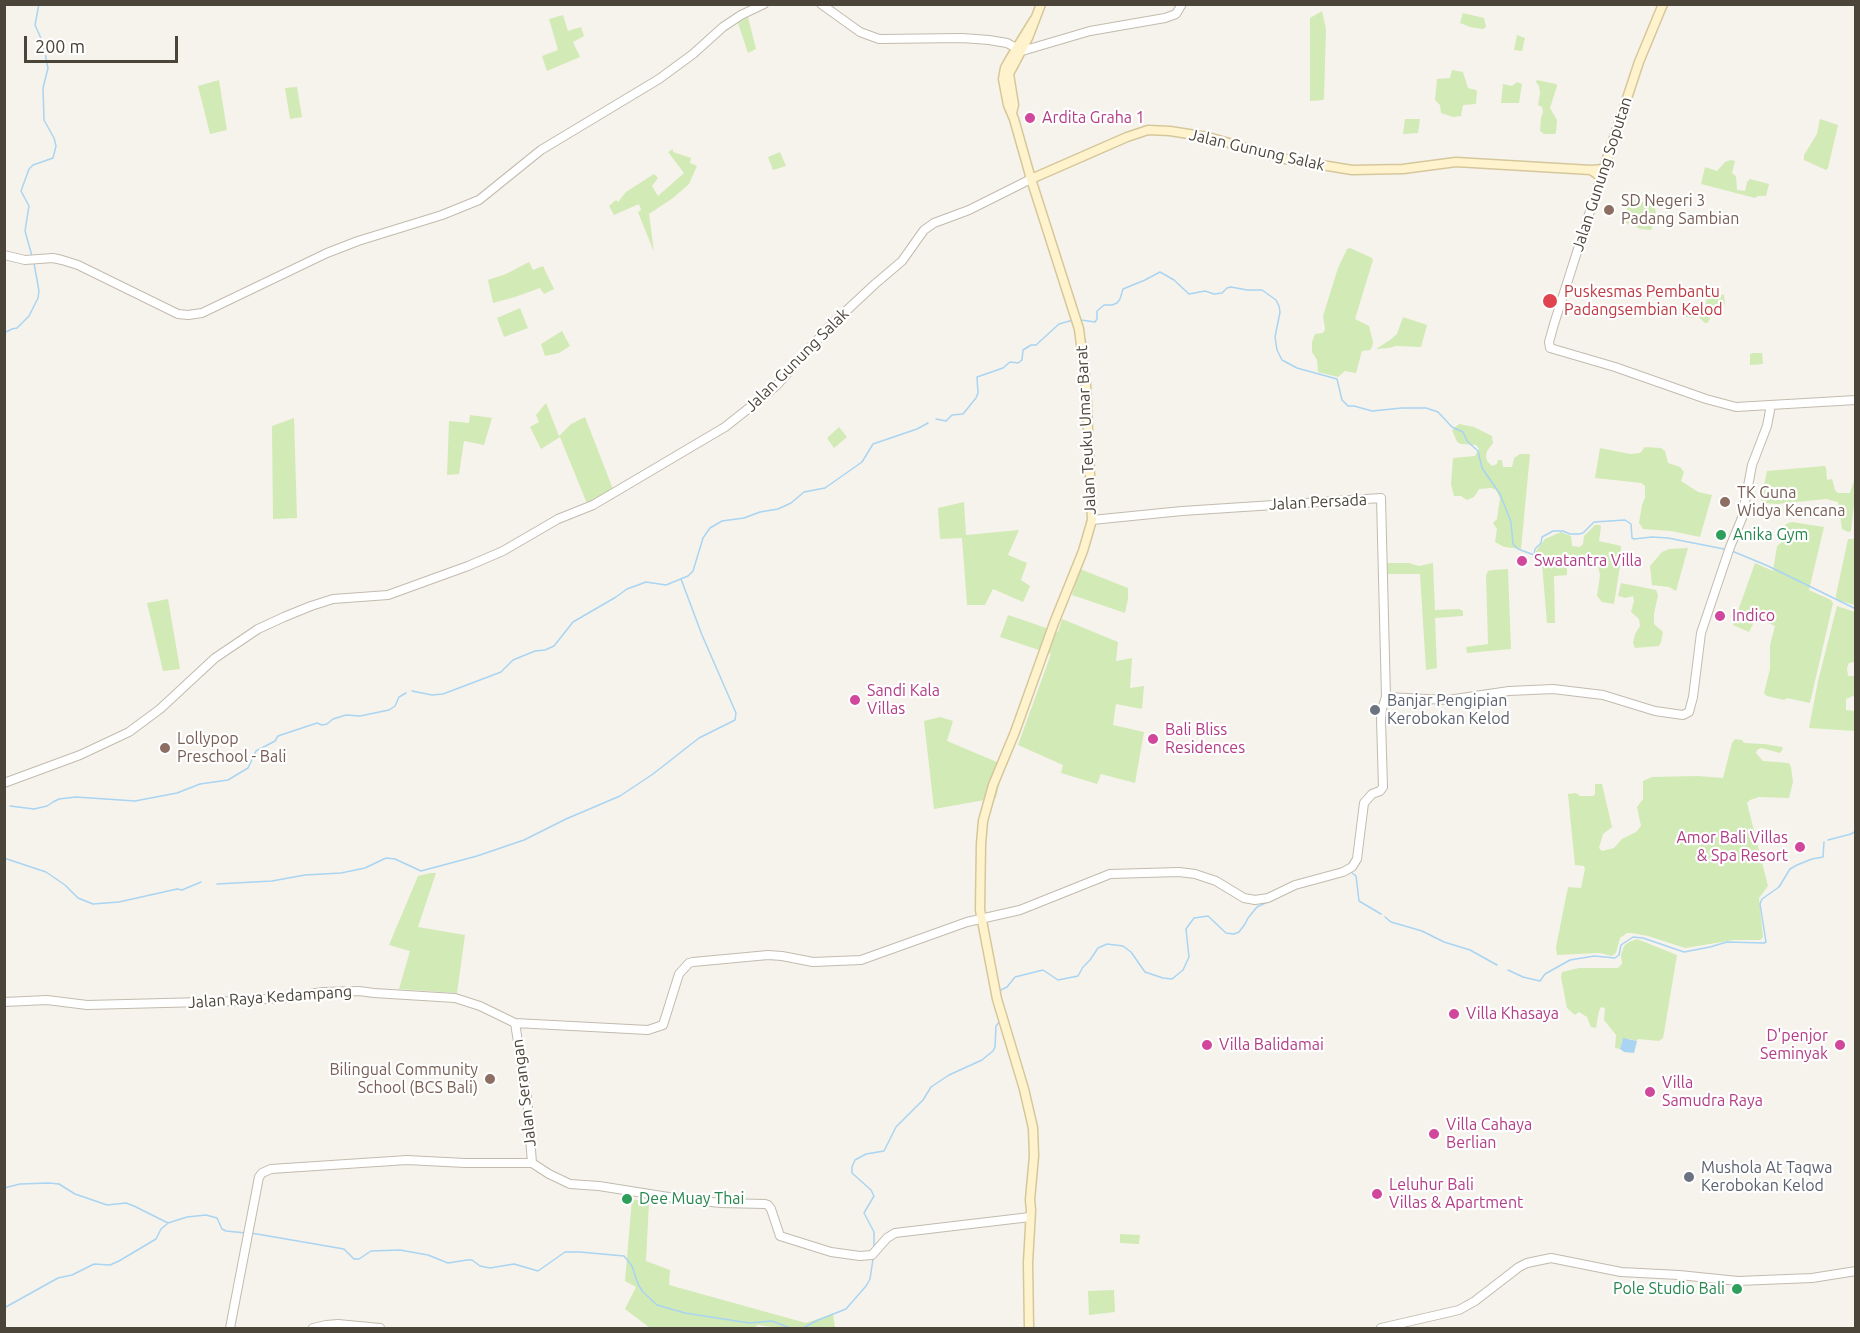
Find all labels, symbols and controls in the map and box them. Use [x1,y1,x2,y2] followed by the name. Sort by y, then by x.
[27,24,182,62] scale bar
[35,36,85,56] text: 200 m
[1568,94,1636,254] street label: Jalan Gunung Soputan
[1042,108,1145,128] place label: Ardita Graha 1
[1023,111,1037,125] marker: Ardita Graha 1
[1187,125,1327,175] street label: Jalan Gunung Salak
[1621,191,1739,229] place label: SD Negeri 3 Padang Sambian
[1602,203,1616,217] marker: SD Negeri 3 Padang Sambian
[1564,282,1723,320] place label: Puskesmas Pembantu Padangsembian Kelod
[1541,292,1559,310] marker: Puskesmas Pembantu Padangsembian Kelod
[741,304,853,416] street label: Jalan Gunung Salak
[1072,345,1100,515] street label: Jalan Teuku Umar Barat
[1737,483,1845,521] place label: TK Guna Widya Kencana
[1268,490,1368,514] street label: Jalan Persada
[1718,495,1732,509] marker: TK Guna Widya Kencana
[1733,525,1808,545] place label: Anika Gym
[1714,528,1728,542] marker: Anika Gym
[1534,551,1642,571] place label: Swatantra Villa
[1515,554,1529,568] marker: Swatantra Villa
[1732,606,1775,626] place label: Indico
[1713,609,1727,623] marker: Indico
[867,681,940,719] place label: Sandi Kala Villas
[1387,691,1510,729] place label: Banjar Pengipian Kerobokan Kelod
[848,693,862,707] marker: Sandi Kala Villas
[1368,703,1382,717] marker: Banjar Pengipian Kerobokan Kelod
[1165,720,1245,758] place label: Bali Bliss Residences
[177,729,286,767] place label: Lollypop Preschool - Bali
[1146,732,1160,746] marker: Bali Bliss Residences
[158,741,172,755] marker: Lollypop Preschool - Bali
[1676,828,1788,866] place label: Amor Bali Villas & Spa Resort
[1793,840,1807,854] marker: Amor Bali Villas & Spa Resort
[187,982,353,1012] street label: Jalan Raya Kedampang
[1466,1004,1559,1024] place label: Villa Khasaya
[1447,1007,1461,1021] marker: Villa Khasaya
[1760,1026,1828,1064] place label: D'penjor Seminyak
[1219,1035,1324,1055] place label: Villa Balidamai
[508,1038,540,1148] street label: Jalan Serangan
[1200,1038,1214,1052] marker: Villa Balidamai
[1833,1038,1847,1052] marker: D'penjor Seminyak
[329,1060,478,1098] place label: Bilingual Community School (BCS Bali)
[483,1072,497,1086] marker: Bilingual Community School (BCS Bali)
[1662,1073,1763,1111] place label: Villa Samudra Raya
[1643,1085,1657,1099] marker: Villa Samudra Raya
[1446,1115,1532,1153] place label: Villa Cahaya Berlian
[1427,1127,1441,1141] marker: Villa Cahaya Berlian
[1701,1158,1832,1196] place label: Mushola At Taqwa Kerobokan Kelod
[1682,1170,1696,1184] marker: Mushola At Taqwa Kerobokan Kelod
[1389,1175,1523,1213] place label: Leluhur Bali Villas & Apartment
[1370,1187,1384,1201] marker: Leluhur Bali Villas & Apartment
[639,1189,744,1209] place label: Dee Muay Thai
[620,1192,634,1206] marker: Dee Muay Thai
[1613,1279,1725,1299] place label: Pole Studio Bali
[1730,1282,1744,1296] marker: Pole Studio Bali

